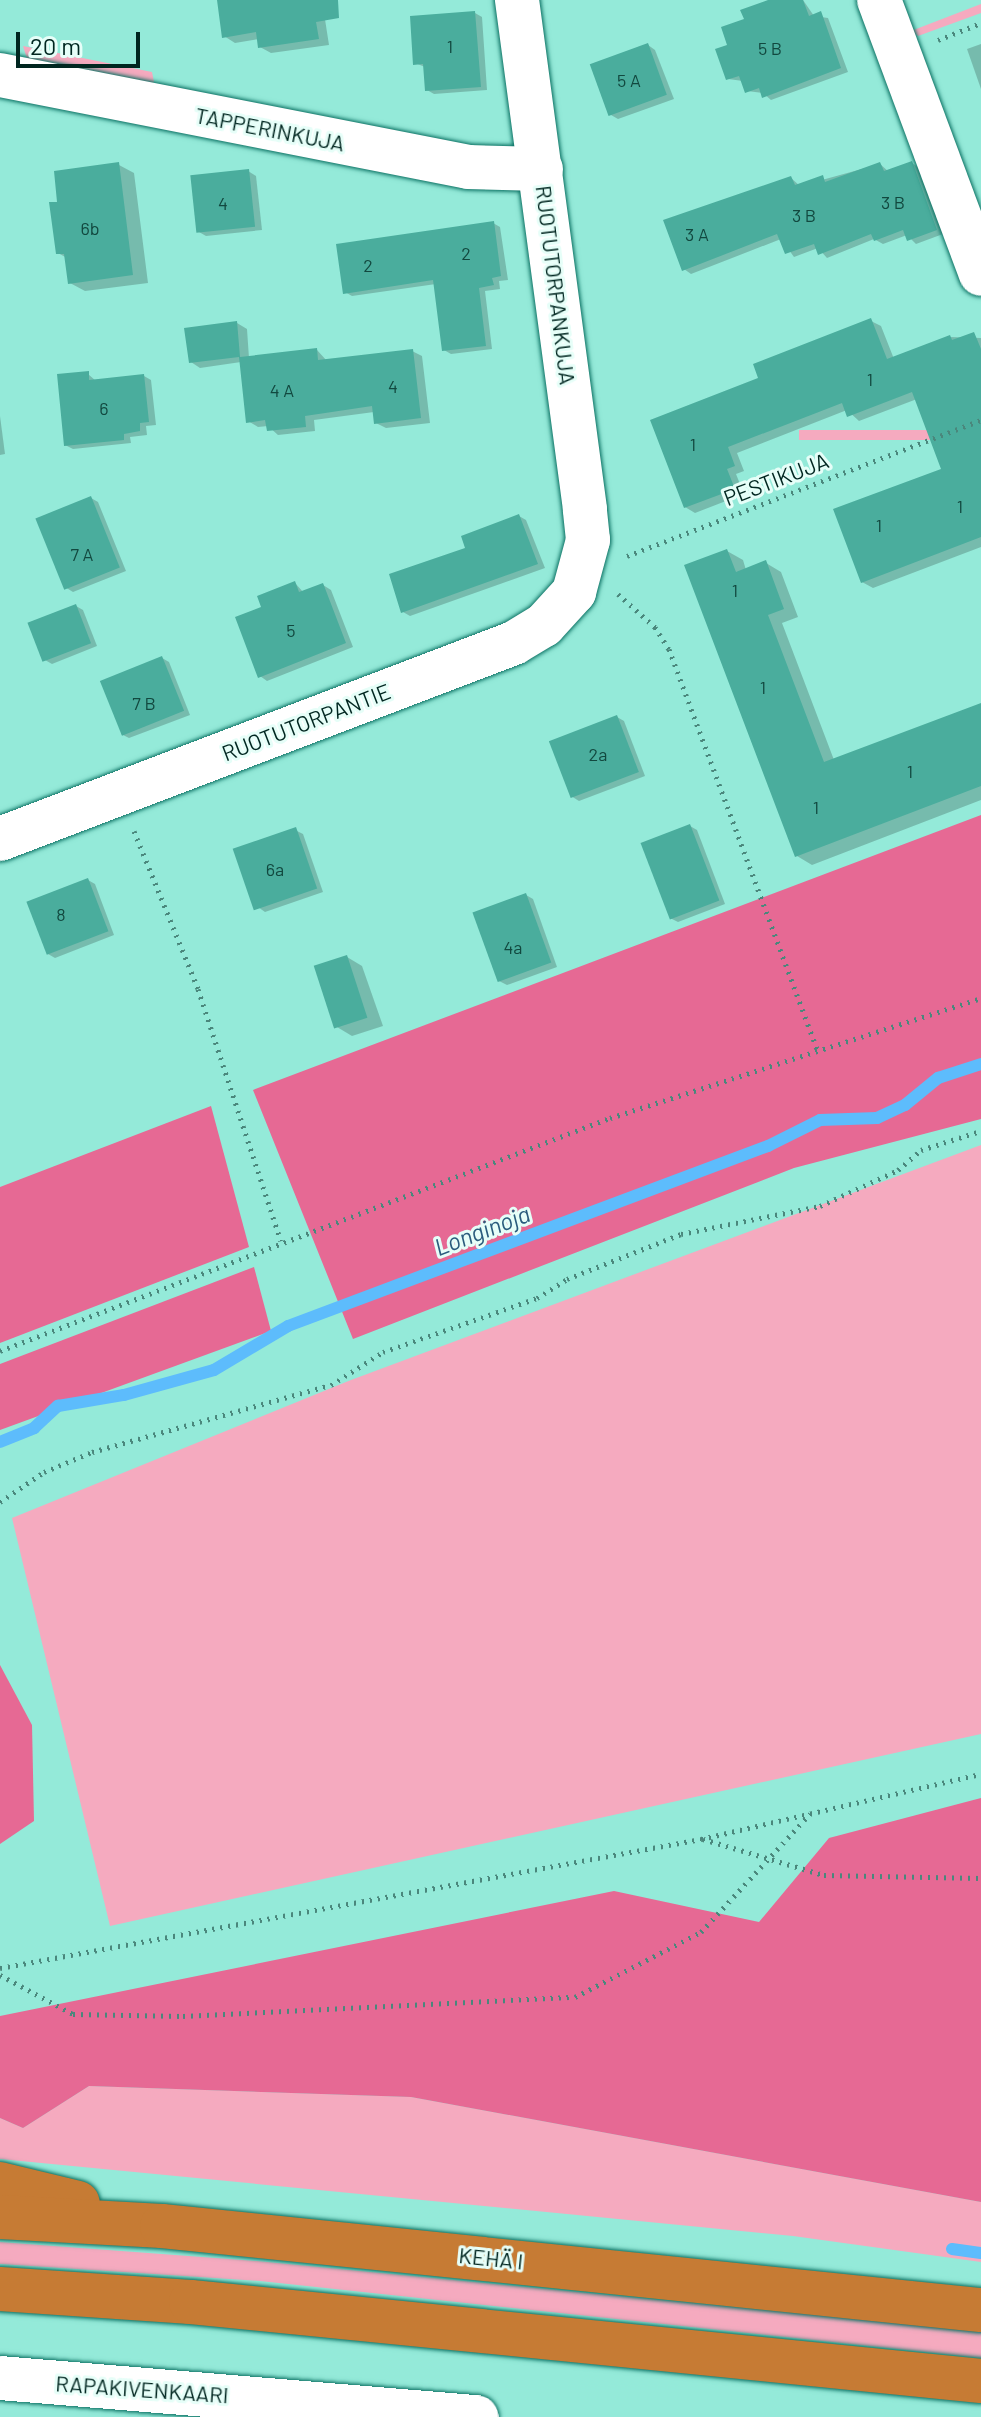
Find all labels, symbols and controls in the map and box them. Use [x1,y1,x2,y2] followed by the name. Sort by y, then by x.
[20,16,144,66] scale bar
[30,31,81,60] text: 20 m
[447,35,453,57] house number: 1
[758,37,782,59] house number: 5 B
[617,69,641,91] house number: 5 A
[193,102,347,156] street label: TAPPERINKUJA
[531,184,581,386] street label: RUOTUTORPANKUJA
[881,191,905,213] house number: 3 B
[218,192,228,214] house number: 4
[792,204,816,226] house number: 3 B
[80,217,100,239] house number: 6b
[685,223,709,245] house number: 3 A
[461,242,471,264] house number: 2
[363,254,373,276] house number: 2
[867,368,873,390] house number: 1
[388,375,398,397] house number: 4
[270,379,294,401] house number: 4 A
[99,397,109,419] house number: 6
[690,433,696,455] house number: 1
[720,447,832,511] street label: PESTIKUJA
[957,495,963,517] house number: 1
[876,514,882,536] house number: 1
[70,543,94,565] house number: 7 A
[732,579,738,601] house number: 1
[286,619,296,641] house number: 5
[760,676,766,698] house number: 1
[218,678,394,766] street label: RUOTUTORPANTIE
[132,692,156,714] house number: 7 B
[589,743,607,765] house number: 2a
[907,760,913,782] house number: 1
[813,796,819,818] house number: 1
[266,858,284,880] house number: 6a
[56,903,66,925] house number: 8
[503,936,523,958] house number: 4a
[430,1199,534,1261] water label: Longinoja
[457,2241,525,2275] street label: KEHÄ I
[55,2370,229,2408] street label: RAPAKIVENKAARI

